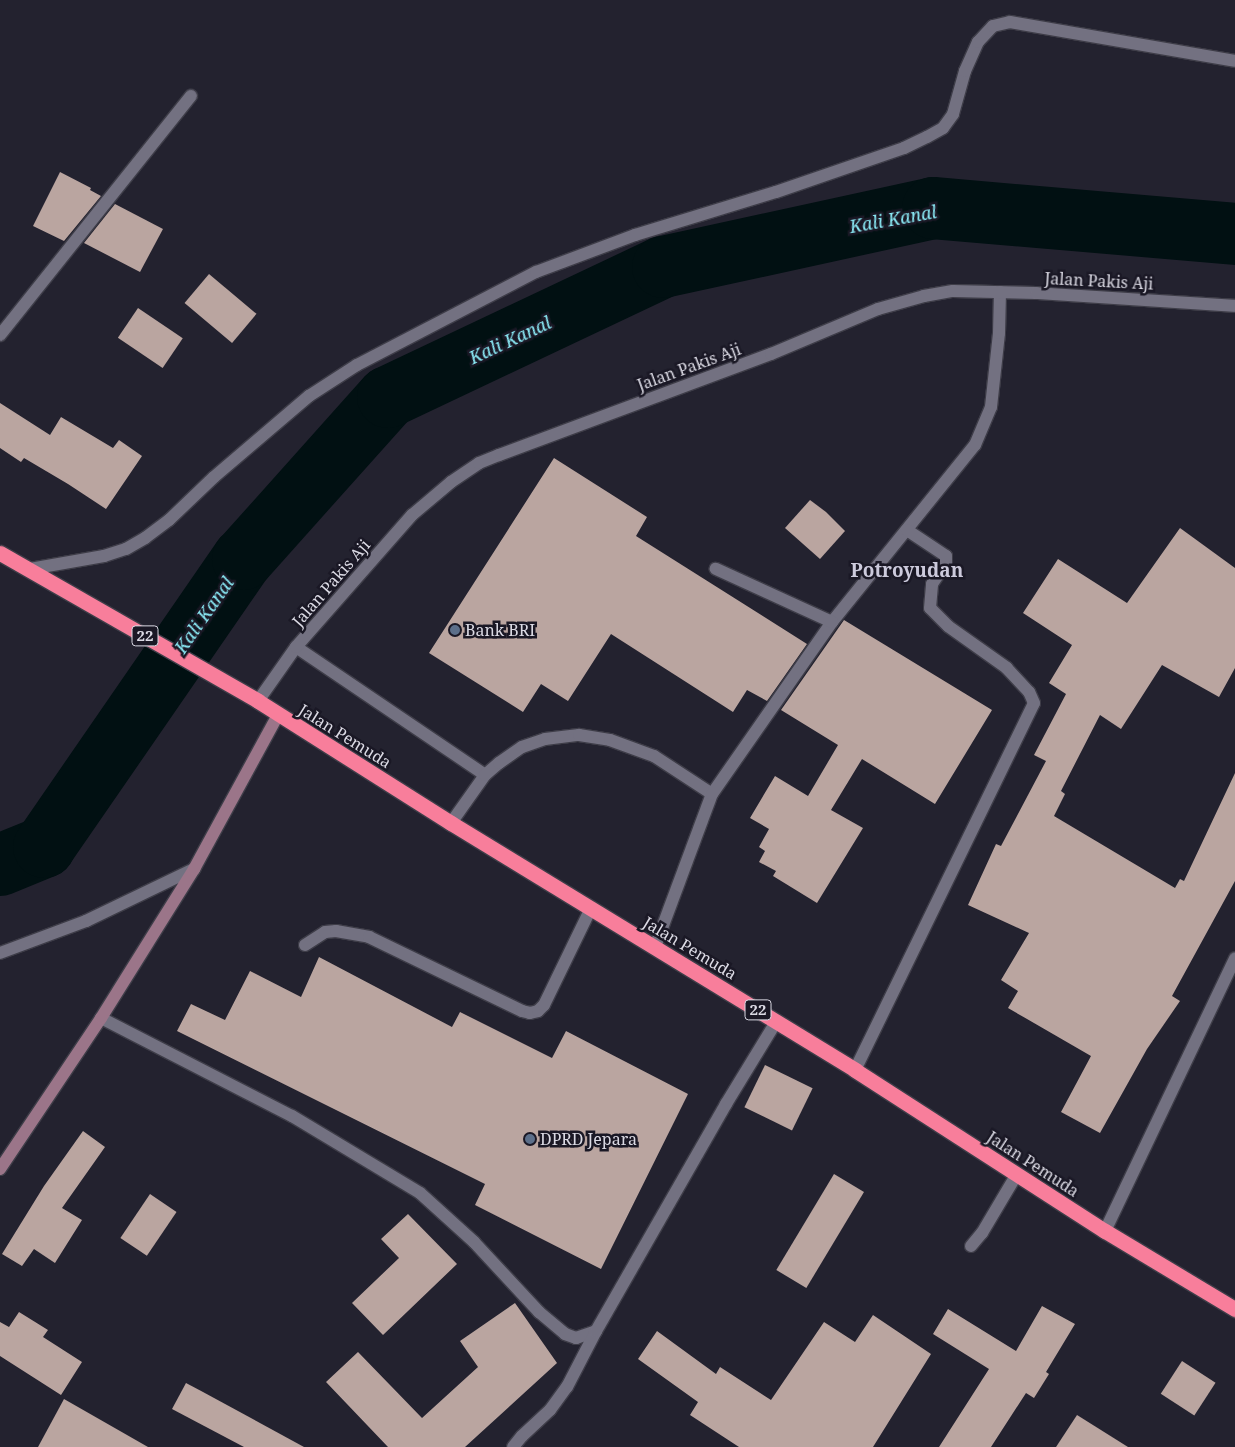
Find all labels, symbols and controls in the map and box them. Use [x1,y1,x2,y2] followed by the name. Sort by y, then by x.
[848,201,938,237] water label: Kali Kanal
[1044,269,1154,293] street label: Jalan Pakis Aji
[465,312,555,368] water label: Kali Kanal
[635,339,743,395] street label: Jalan Pakis Aji
[288,536,374,630] street label: Jalan Pakis Aji
[851,560,963,582] district label: Potroyudan
[170,573,238,657] water label: Kali Kanal
[465,620,535,640] place label: Bank BRI
[131,624,159,648] road number: 22
[449,624,461,636] marker: Bank BRI
[295,700,395,772] street label: Jalan Pemuda
[640,913,740,983] street label: Jalan Pemuda
[744,998,772,1022] road number: 22
[984,1127,1082,1201] street label: Jalan Pemuda
[540,1129,637,1149] place label: DPRD Jepara
[524,1133,536,1145] marker: DPRD Jepara

